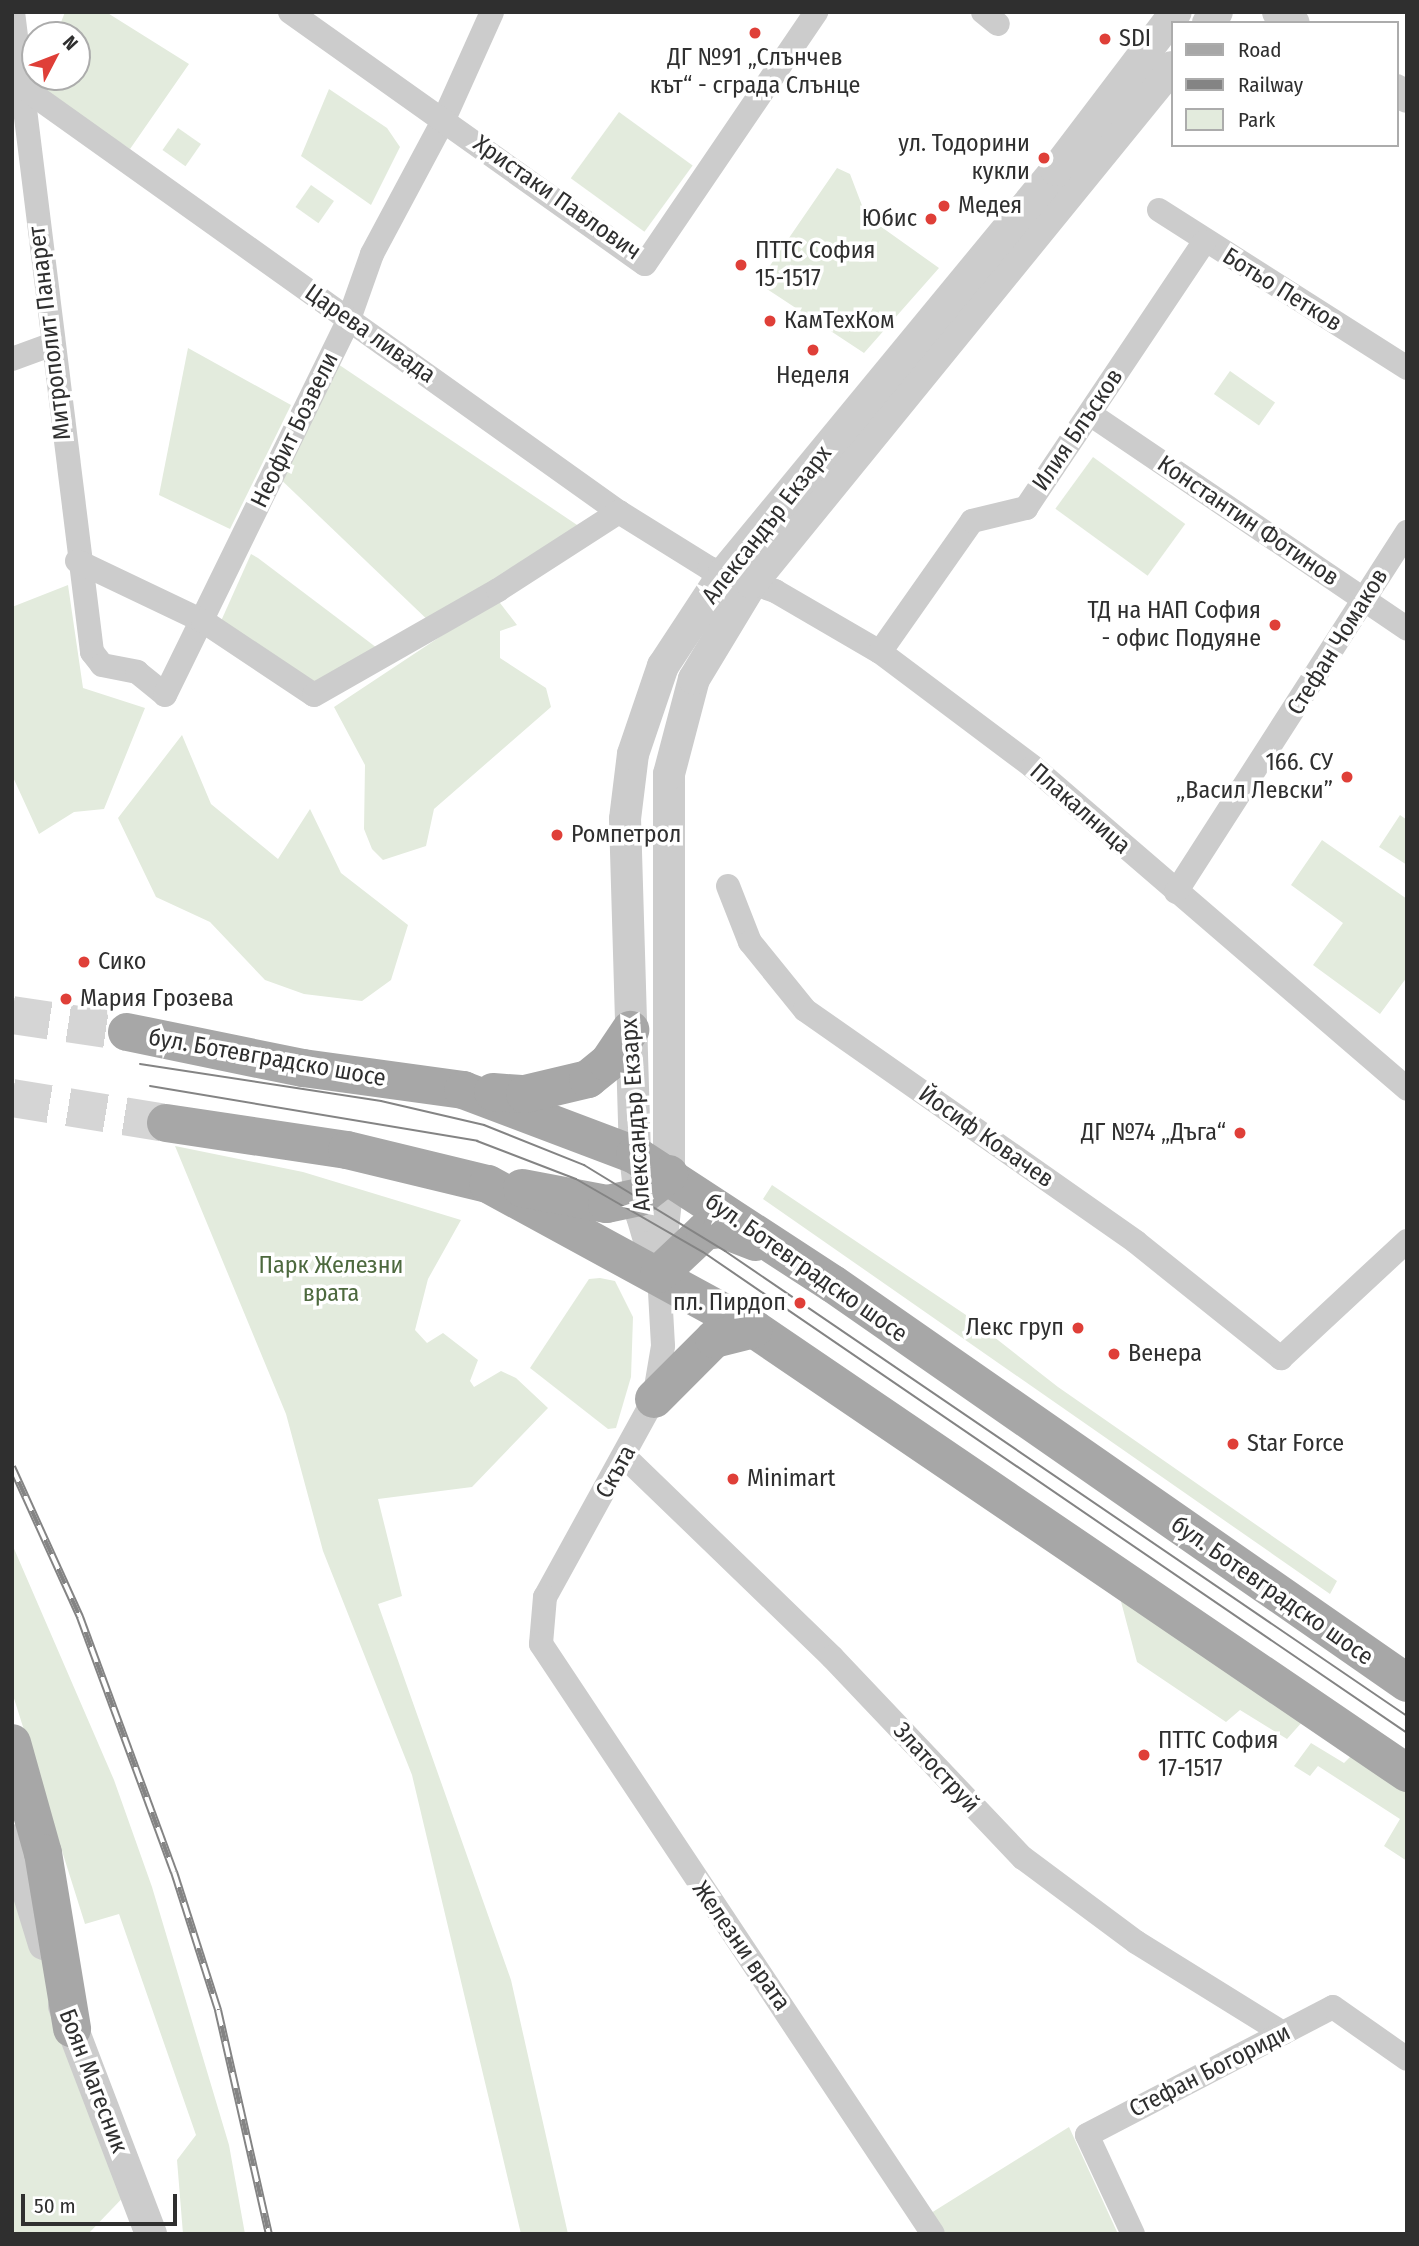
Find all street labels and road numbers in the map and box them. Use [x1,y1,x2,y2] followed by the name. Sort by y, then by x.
[468,129,646,267] street label: Христаки Павлович
[23,224,77,442] street label: Митрополит Панарет
[1217,242,1347,338] street label: Ботьо Петков
[299,278,441,390] street label: Царева ливада
[245,348,345,512] street label: Неофит Бозвели
[1027,363,1129,497] street label: Илия Блъсков
[696,440,838,610] street label: Александър Екзарх
[1152,450,1344,592] street label: Константин Фотинов
[1281,563,1395,721] street label: Стефан Чомаков
[1024,758,1136,860] street label: Плакалница
[615,1018,657,1212] street label: Александър Екзарх
[146,1023,388,1093] street label: бул. Ботевградско шосе
[913,1080,1059,1194] street label: Йосиф Ковачев
[699,1187,913,1349] street label: бул. Ботевградско шосе
[590,1441,642,1503] street label: Скъта
[1165,1510,1379,1672] street label: бул. Ботевградско шосе
[887,1717,985,1819] street label: Златоструй
[686,1876,796,2016] street label: Железни врата
[52,2005,134,2157] street label: Боян Магесник
[1125,2018,1295,2124] street label: Стефан Богориди

